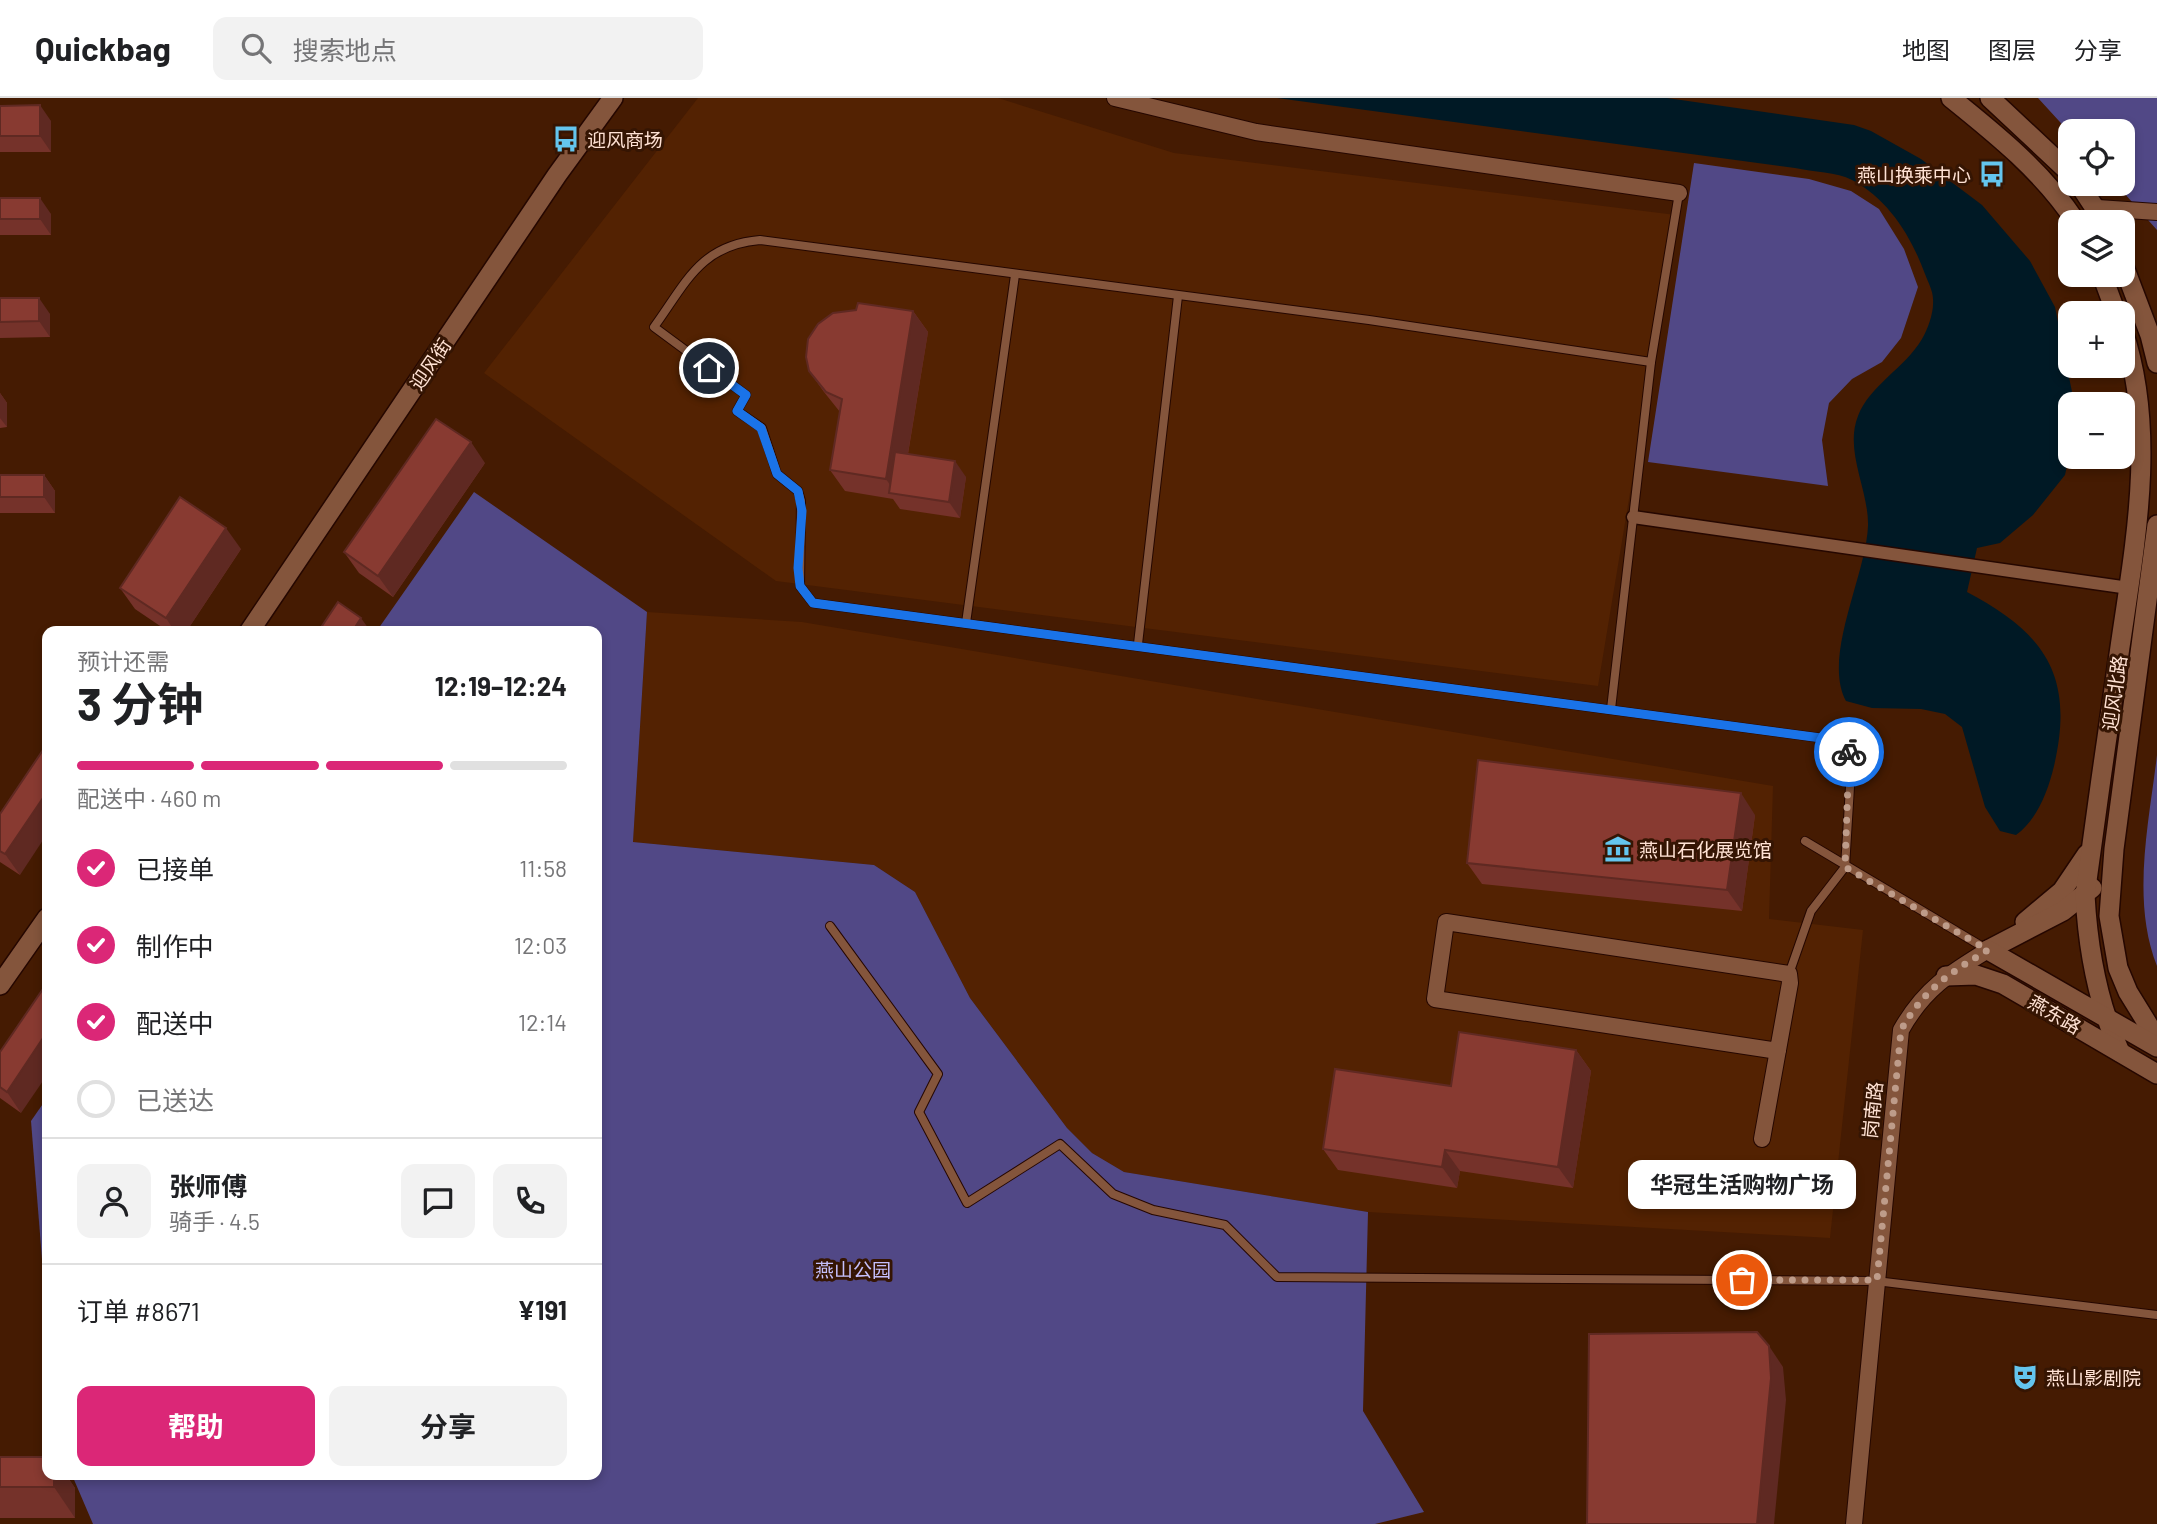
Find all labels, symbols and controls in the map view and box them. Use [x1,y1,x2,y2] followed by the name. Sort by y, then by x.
[213,17,703,80] search box
[35,28,171,68] text: Quickbag
[237,29,275,67] icon: search
[293,34,397,65] text: 搜索地点
[1902,35,1950,64] text: 地图
[1988,35,2036,64] text: 图层
[2074,35,2122,64] text: 分享
[2058,119,2135,469] map controls
[2058,119,2135,196] button: locate
[551,124,581,154] bus stop icon: 迎风商场
[587,128,663,151] place label: 迎风商场
[1977,159,2007,189] bus stop icon: 燕山换乘中心
[1857,163,1971,186] place label: 燕山换乘中心
[2058,210,2135,287] button: layers
[2058,301,2135,378] button: +
[405,334,455,394] street label: 迎风街
[679,338,739,398] pin
[690,349,728,387] icon: home
[2058,392,2135,469] button: −
[77,647,169,675] text: 预计还需
[2097,654,2131,732] street label: 迎风北路
[435,670,567,701] text: 12:19–12:24
[77,675,203,730] text: 3 分钟
[1814,717,1884,787] courier
[1830,733,1868,771] icon: bike
[77,784,221,812] text: 配送中 · 460 m
[1603,834,1633,864] museum icon: 燕山石化展览馆
[1639,838,1772,861] place label: 燕山石化展览馆
[77,849,115,887] icon: check
[136,853,214,884] text: 已接单
[519,854,567,882] text: 11:58
[77,926,115,964] icon: check
[136,930,214,961] text: 制作中
[514,931,567,959] text: 12:03
[2025,990,2085,1038] street label: 燕东路
[77,1003,115,1041] icon: check
[136,1007,214,1038] text: 配送中
[518,1008,567,1036] text: 12:14
[1858,1080,1886,1140] street label: 岗南路
[136,1084,214,1115] text: 已送达
[1628,1161,1856,1210] callout: 华冠生活购物广场
[77,1164,151,1238] button: person
[401,1164,475,1238] button: chat
[493,1164,567,1238] button: phone
[169,1170,247,1201] text: 张师傅
[1650,1170,1834,1198] text: 华冠生活购物广场
[169,1207,260,1235] text: 骑手 · 4.5
[1712,1250,1772,1310] pin
[815,1258,891,1281] park label: 燕山公园
[1723,1261,1761,1299] icon: bag
[517,1294,567,1325] text: ¥191
[77,1295,200,1326] text: 订单 #8671
[2010,1362,2040,1392] theatre icon: 燕山影剧院
[2046,1366,2141,1389] place label: 燕山影剧院
[77,1386,315,1466] button: 帮助
[329,1386,567,1466] button: 分享

